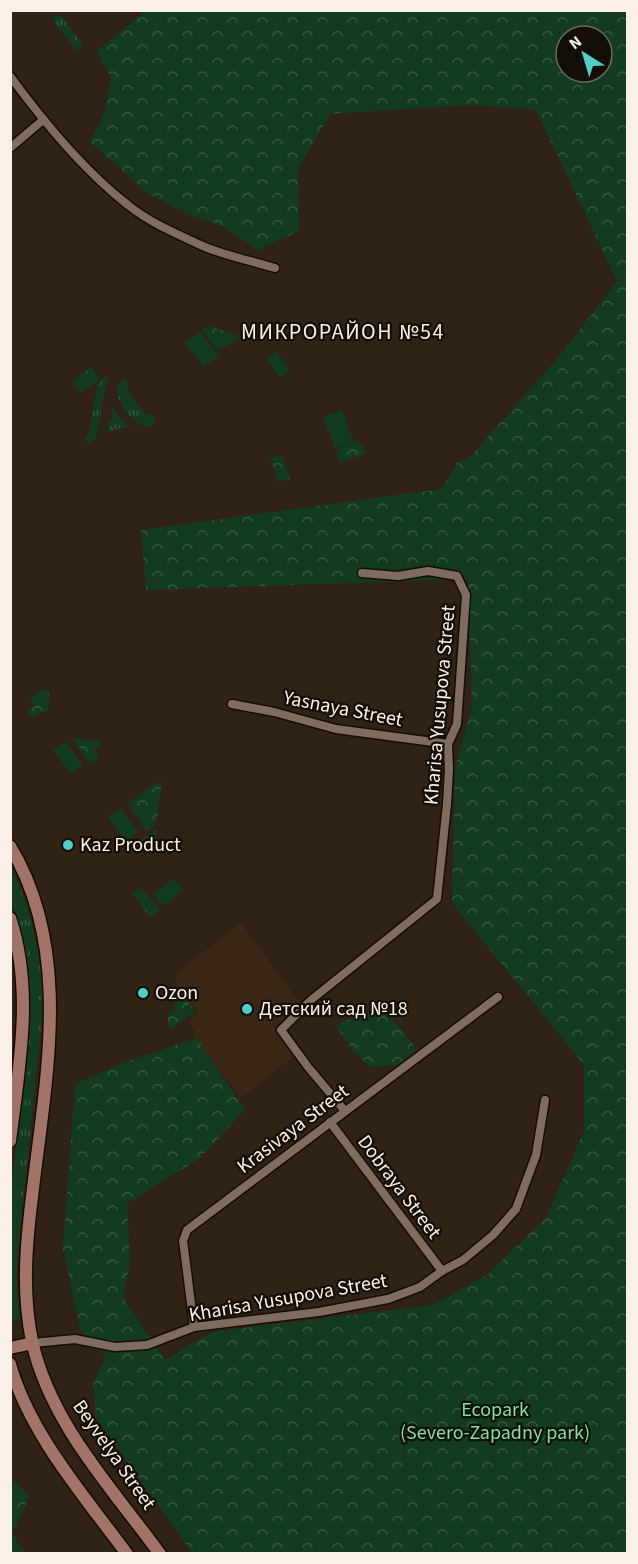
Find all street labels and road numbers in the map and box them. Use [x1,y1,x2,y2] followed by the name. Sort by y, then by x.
[417,604,463,806] street label: Kharisa Yusupova Street
[280,684,405,734] street label: Yasnaya Street
[231,1077,355,1180] street label: Krasivaya Street
[351,1129,448,1245] street label: Dobraya Street
[187,1267,390,1329] street label: Kharisa Yusupova Street
[66,1394,162,1516] street label: Beyvelya Street

